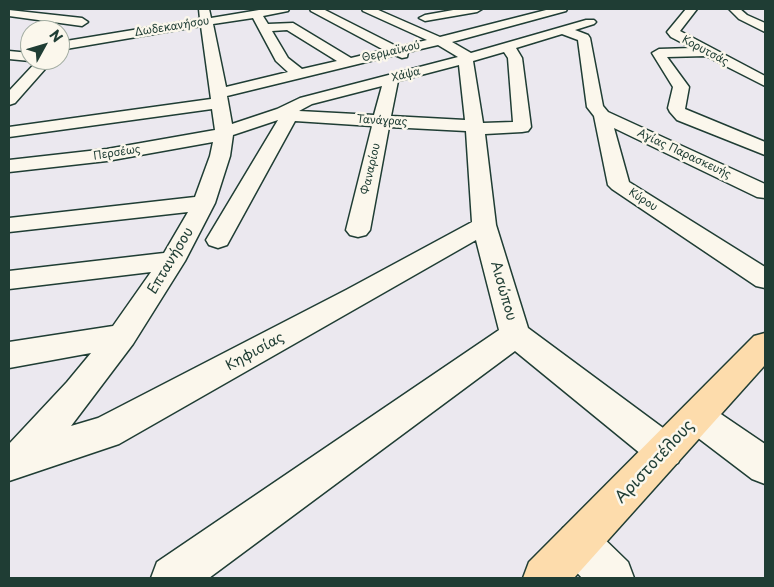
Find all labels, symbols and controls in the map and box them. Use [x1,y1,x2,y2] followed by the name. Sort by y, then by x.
[134,15,210,39] street label: Δωδεκανήσου
[20,20,70,70] north arrow
[45,25,68,47] text: N
[679,33,731,69] street label: Κορυτσάς
[361,39,421,65] street label: Θερμαϊκού
[390,65,422,85] street label: Χάψα
[356,113,408,129] street label: Τανάγρας
[635,126,733,182] street label: Αγίας Παρασκευής
[359,142,383,196] street label: Φαναρίου
[93,143,141,163] street label: Περσέως
[626,186,660,214] street label: Κύρου
[145,225,197,297] street label: Επτανήσου
[486,259,520,323] street label: Αισώπου
[223,329,287,375] street label: Κηφισίας
[612,416,698,508] street label: Αριστοτέλους

